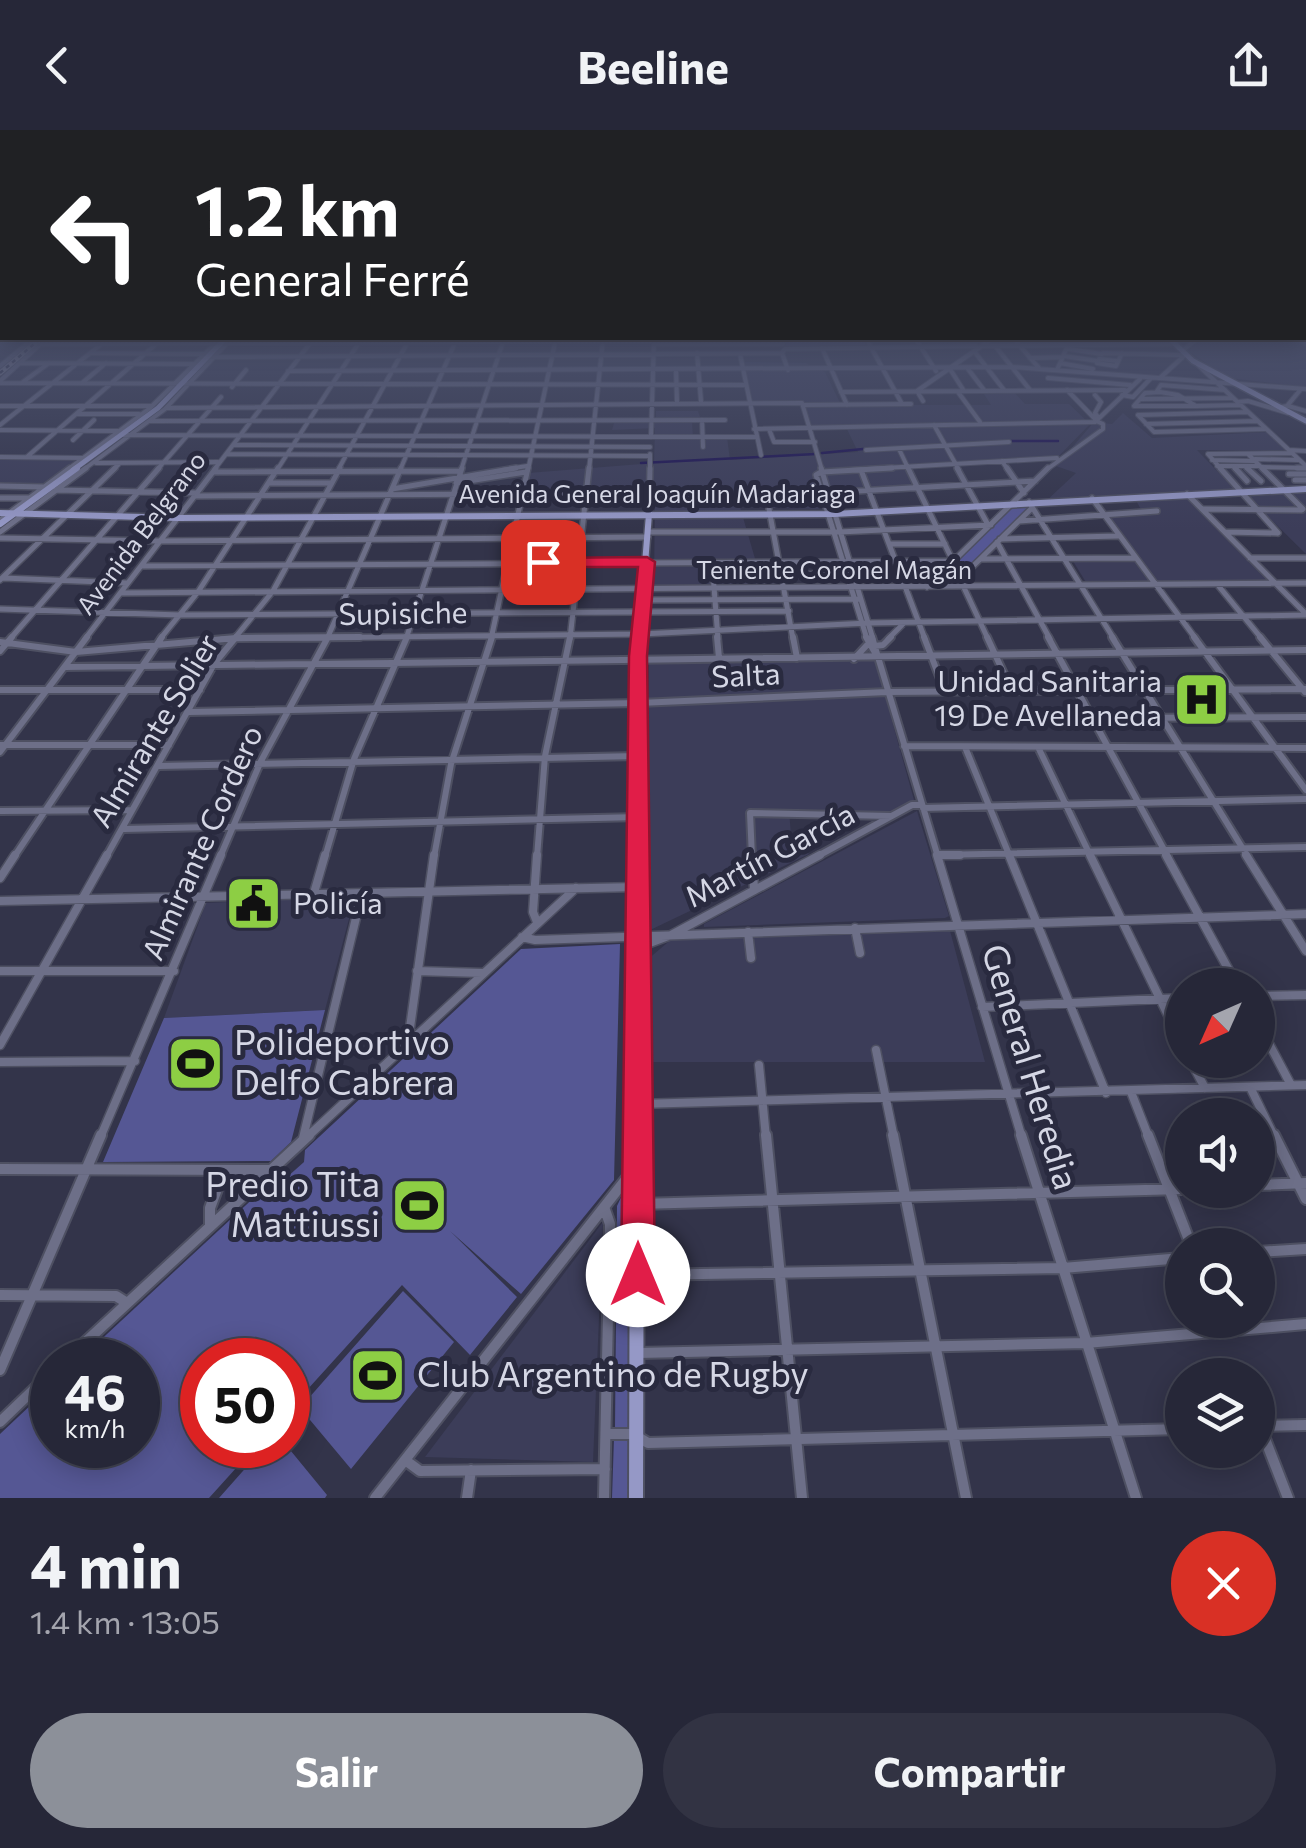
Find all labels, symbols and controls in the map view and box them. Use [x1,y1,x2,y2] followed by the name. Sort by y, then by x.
[30,38,85,93] icon: back
[577,38,729,93] text: Beeline
[1221,38,1276,93] icon: share
[195,165,400,250] text: 1.2 km
[30,170,160,300] icon: left
[195,250,470,305] text: General Ferré
[69,445,211,620] street label: Avenida Belgrano
[458,478,856,508] street label: Avenida General Joaquín Madariaga
[501,520,586,605] pin
[516,535,571,590] icon: arrive
[696,554,972,584] street label: Teniente Coronel Magán
[338,592,468,631] street label: Supisiche
[81,626,225,833] street label: Almirante Solier
[710,653,781,694] street label: Salta
[934,661,1162,732] place label: Unidad Sanitaria 19 De Avellaneda
[1171,669,1231,729] hospital icon: Unidad Sanitaria 19 De Avellaneda
[132,719,269,965] street label: Almirante Cordero
[678,794,860,914] street label: Martín García
[224,874,284,934] public building icon: Policía
[293,883,383,920] place label: Policía
[975,938,1090,1194] street label: General Heredia
[1165,968,1275,1078] north arrow
[1165,968,1275,1468] map controls
[234,1019,454,1102] place label: Polideportivo Delfo Cabrera
[165,1033,225,1093] sports icon: Polideportivo Delfo Cabrera
[1165,1098,1275,1208] button: sound
[205,1161,380,1244] place label: Predio Tita Mattiussi
[389,1175,449,1235] sports icon: Predio Tita Mattiussi
[586,1223,690,1327] position arrow
[1165,1228,1275,1338] button: search
[180,1338,310,1468] speed limit sign: 50
[348,1345,408,1405] sports icon: Club Argentino de Rugby
[417,1351,809,1394] place label: Club Argentino de Rugby
[1165,1358,1275,1468] button: layers
[64,1360,126,1421] text: 46
[65,1413,125,1443] text: km/h
[30,1527,182,1600] text: 4 min
[1171,1531,1276,1636] button: close
[30,1601,220,1641] text: 1.4 km · 13:05
[30,1713,643,1828] button: Salir
[663,1713,1276,1828] button: Compartir

